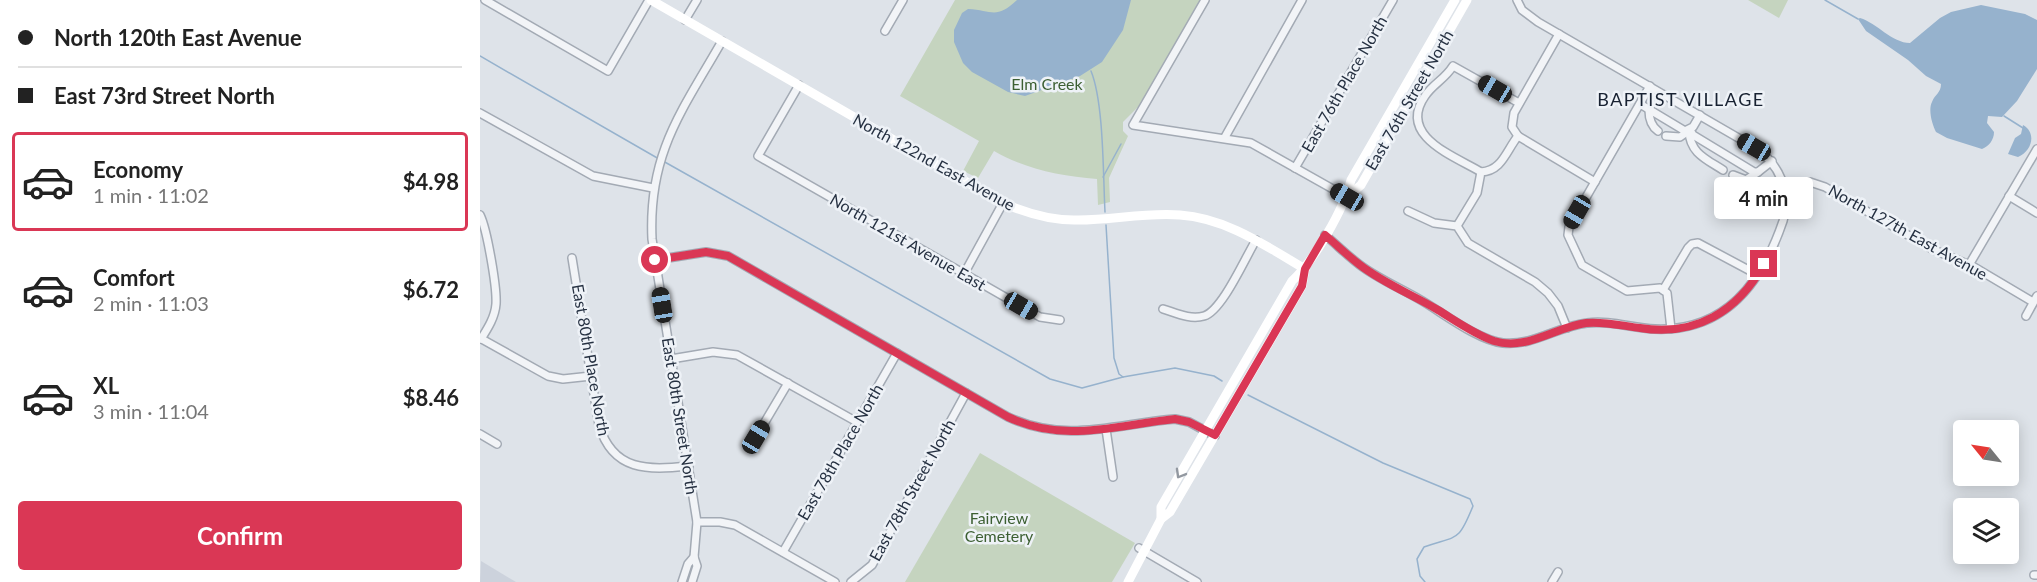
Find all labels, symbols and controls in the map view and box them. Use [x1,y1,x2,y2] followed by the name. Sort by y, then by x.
[1297,12,1390,155] street label: East 76th Place North
[54,24,302,51] text: North 120th East Avenue
[1361,26,1457,173] street label: East 76th Street North
[1475,72,1515,106] car
[1011,74,1084,93] park label: Elm Creek
[54,82,275,109] text: East 73rd Street North
[1597,88,1765,110] district label: BAPTIST VILLAGE
[850,109,1018,214] street label: North 122nd East Avenue
[1734,130,1774,164] car
[21,155,75,209] icon: car
[93,156,183,183] text: Economy
[403,168,459,195] text: $4.98
[1714,177,1814,219] callout: 4 min
[1327,180,1367,214] car
[1826,180,1991,283] street label: North 127th East Avenue
[93,183,209,207] text: 1 min · 11:02
[1739,186,1788,210] text: 4 min
[827,189,990,294] street label: North 121st Avenue East
[1560,192,1594,232] car
[641,246,668,273] route start
[1750,250,1777,277] route end
[21,263,75,317] icon: car
[93,264,175,291] text: Comfort
[403,276,459,303] text: $6.72
[569,282,614,437] street label: East 80th Place North
[650,286,674,324] car
[1001,289,1041,323] car
[93,291,209,315] text: 2 min · 11:03
[659,336,702,496] street label: East 80th Street North
[21,371,75,425] icon: car
[93,372,119,399] text: XL
[793,380,886,523] street label: East 78th Place North
[403,384,459,411] text: $8.46
[93,399,209,423] text: 3 min · 11:04
[865,416,958,564] street label: East 78th Street North
[739,417,773,457] car
[1953,420,2019,486] north arrow
[1953,420,2019,564] map controls
[1176,468,1187,478] one-way arrow
[1953,498,2019,564] button: layers
[18,501,462,570] button: Confirm
[965,508,1034,545] park label: Fairview Cemetery

